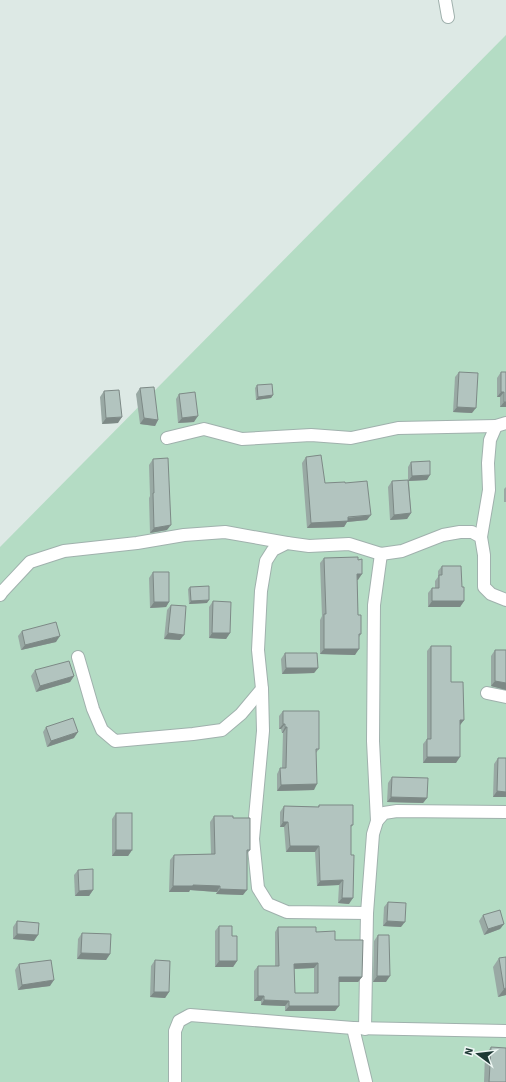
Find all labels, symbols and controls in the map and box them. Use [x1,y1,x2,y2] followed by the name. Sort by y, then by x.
[458,1034,498,1074] north arrow
[461,1046,477,1057] text: N

